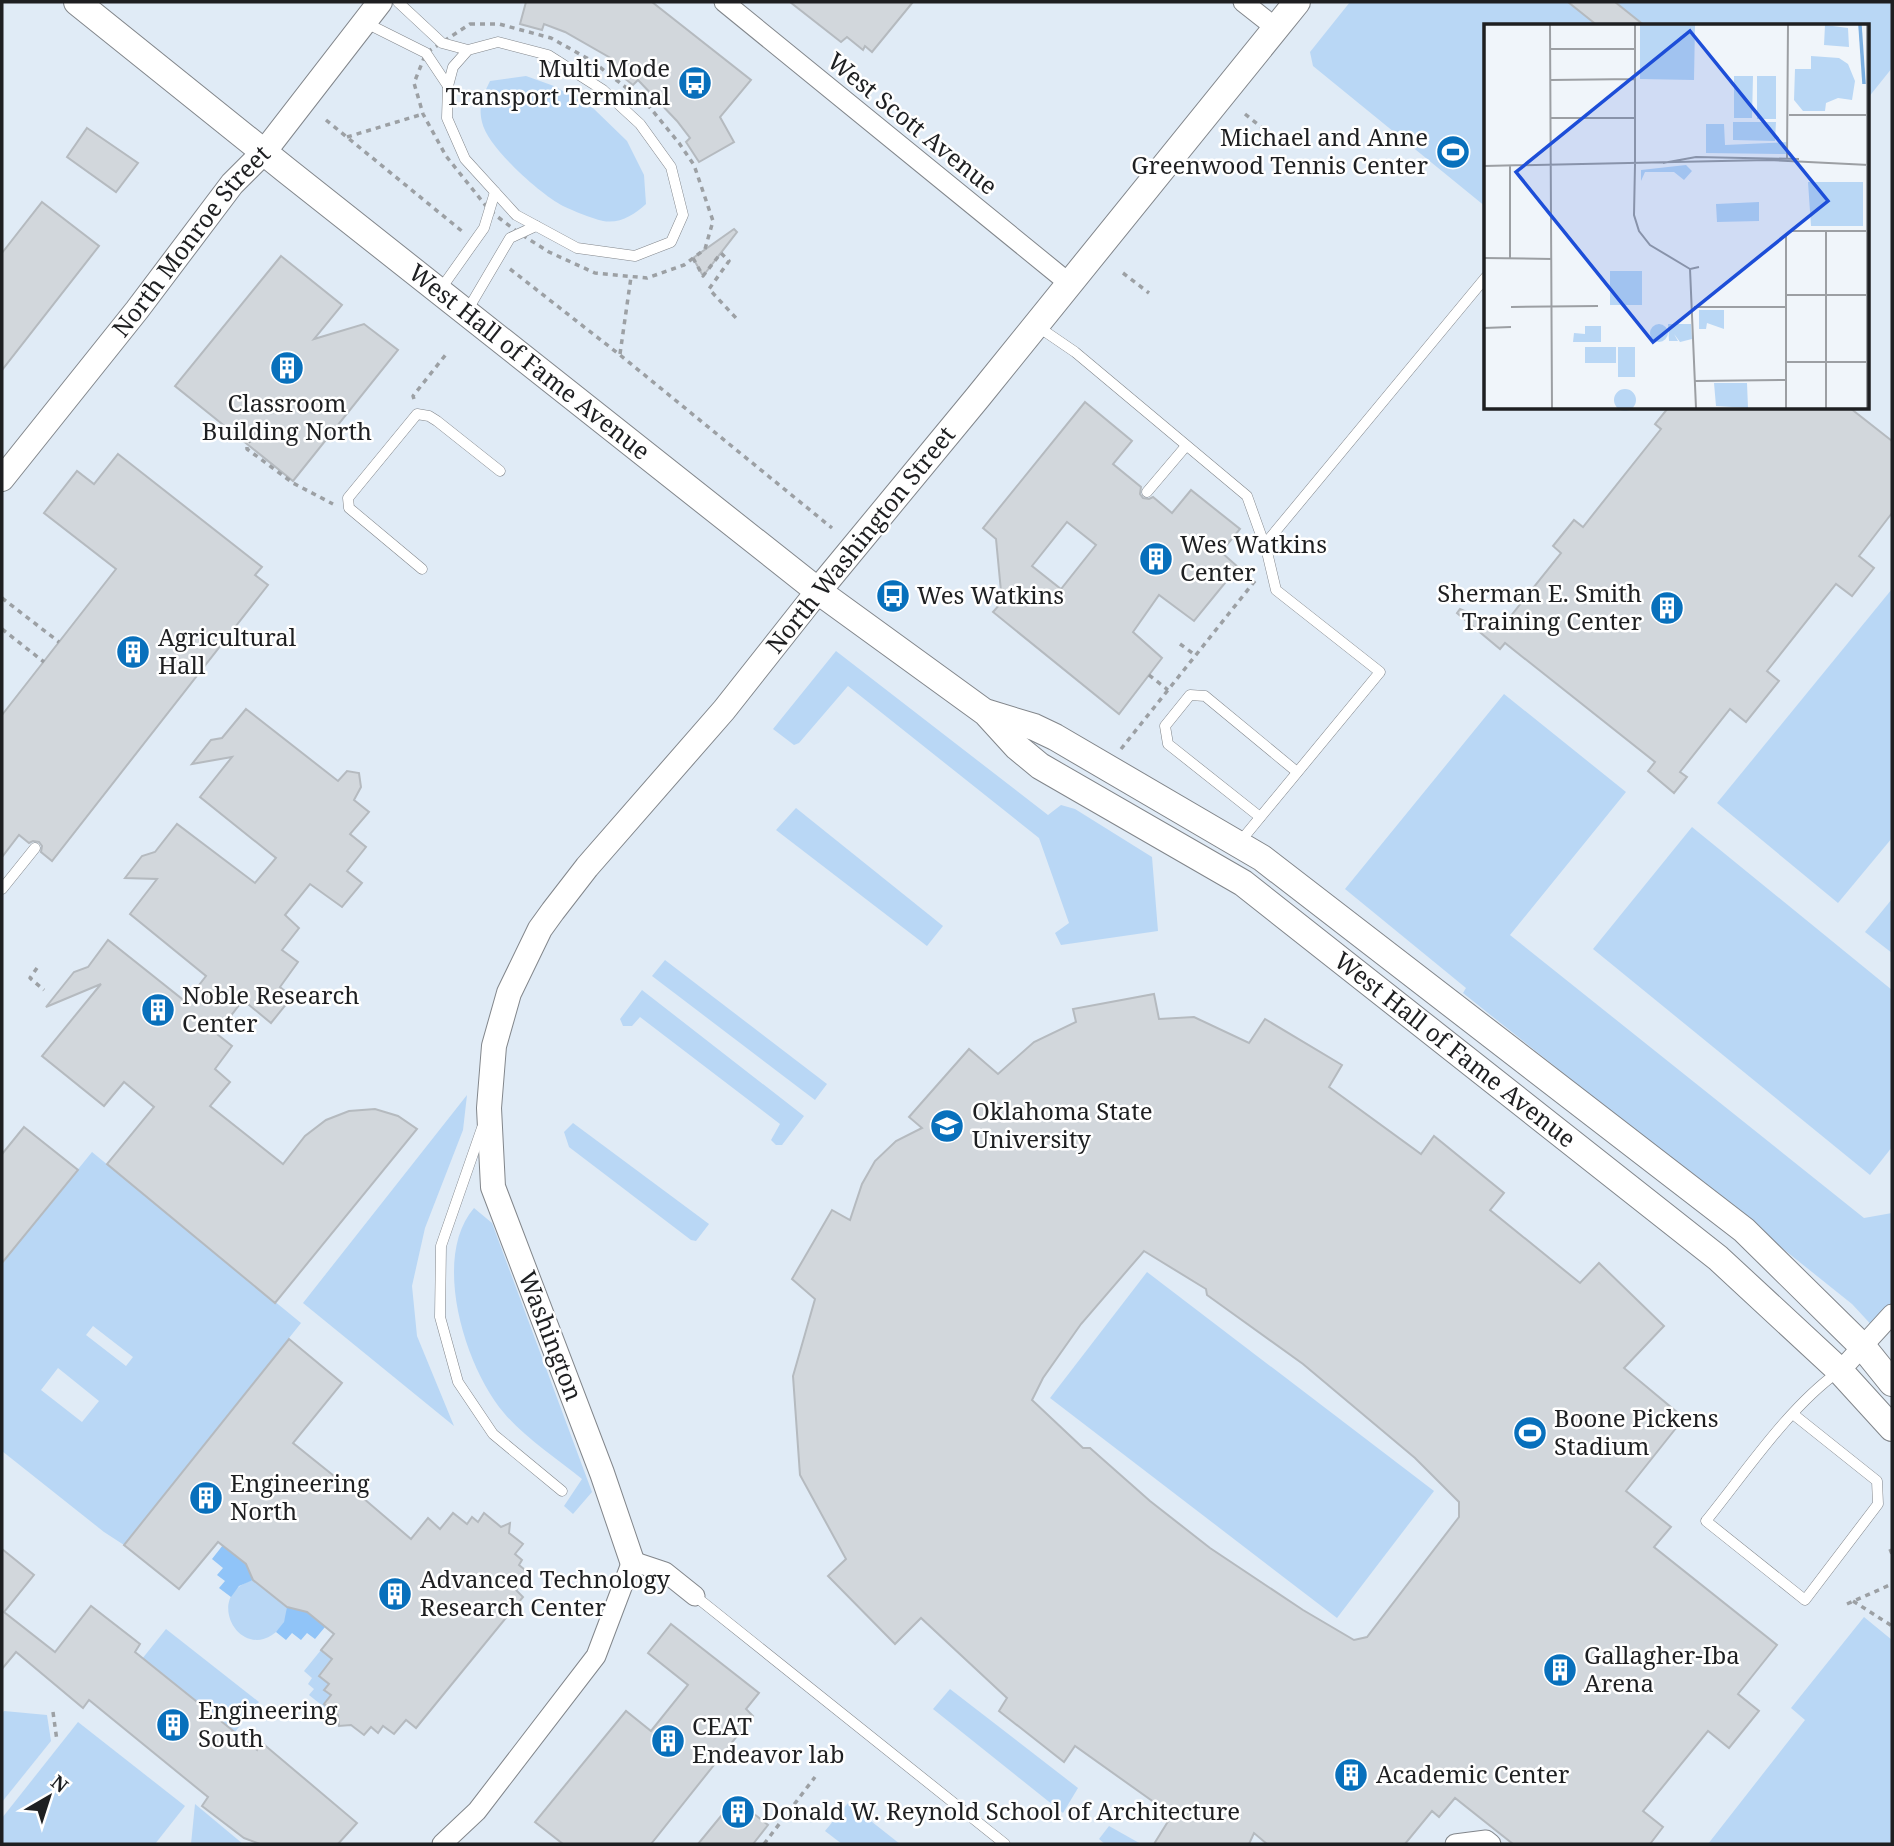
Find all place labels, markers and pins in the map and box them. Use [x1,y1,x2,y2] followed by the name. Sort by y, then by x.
[446,51,671,112] place label: Multi Mode Transport Terminal
[676,64,714,102] bus stop icon: Multi Mode Transport Terminal
[1131,120,1428,181] place label: Michael and Anne Greenwood Tennis Center
[1434,133,1472,171] sports icon: Michael and Anne Greenwood Tennis Center
[268,349,306,387] building icon: Classroom Building North
[202,386,372,447] place label: Classroom Building North
[1180,527,1327,588] place label: Wes Watkins Center
[1137,540,1175,578] building icon: Wes Watkins Center
[1437,576,1642,637] place label: Sherman E. Smith Training Center
[874,577,912,615] bus stop icon: Wes Watkins
[917,578,1064,611] place label: Wes Watkins
[1648,589,1686,627] building icon: Sherman E. Smith Training Center
[158,620,297,681] place label: Agricultural Hall
[114,633,152,671] building icon: Agricultural Hall
[182,978,360,1039] place label: Noble Research Center
[139,991,177,1029] building icon: Noble Research Center
[972,1094,1153,1155] place label: Oklahoma State University
[928,1107,966,1145] school or university icon: Oklahoma State University
[1554,1401,1719,1462] place label: Boone Pickens Stadium
[1511,1414,1549,1452] sports icon: Boone Pickens Stadium
[230,1466,370,1527] place label: Engineering North
[187,1479,225,1517] building icon: Engineering North
[420,1562,671,1623] place label: Advanced Technology Research Center
[376,1575,414,1613] building icon: Advanced Technology Research Center
[1584,1638,1740,1699] place label: Gallagher-Iba Arena
[1541,1651,1579,1689] building icon: Gallagher-Iba Arena
[198,1693,338,1754] place label: Engineering South
[154,1706,192,1744] building icon: Engineering South
[692,1709,845,1770] place label: CEAT Endeavor lab
[649,1722,687,1760] building icon: CEAT Endeavor lab
[1332,1756,1370,1794] building icon: Academic Center
[1376,1757,1569,1790] place label: Academic Center
[719,1793,757,1831] building icon: Donald W. Reynold School of Architecture
[762,1794,1240,1827] place label: Donald W. Reynold School of Architecture

